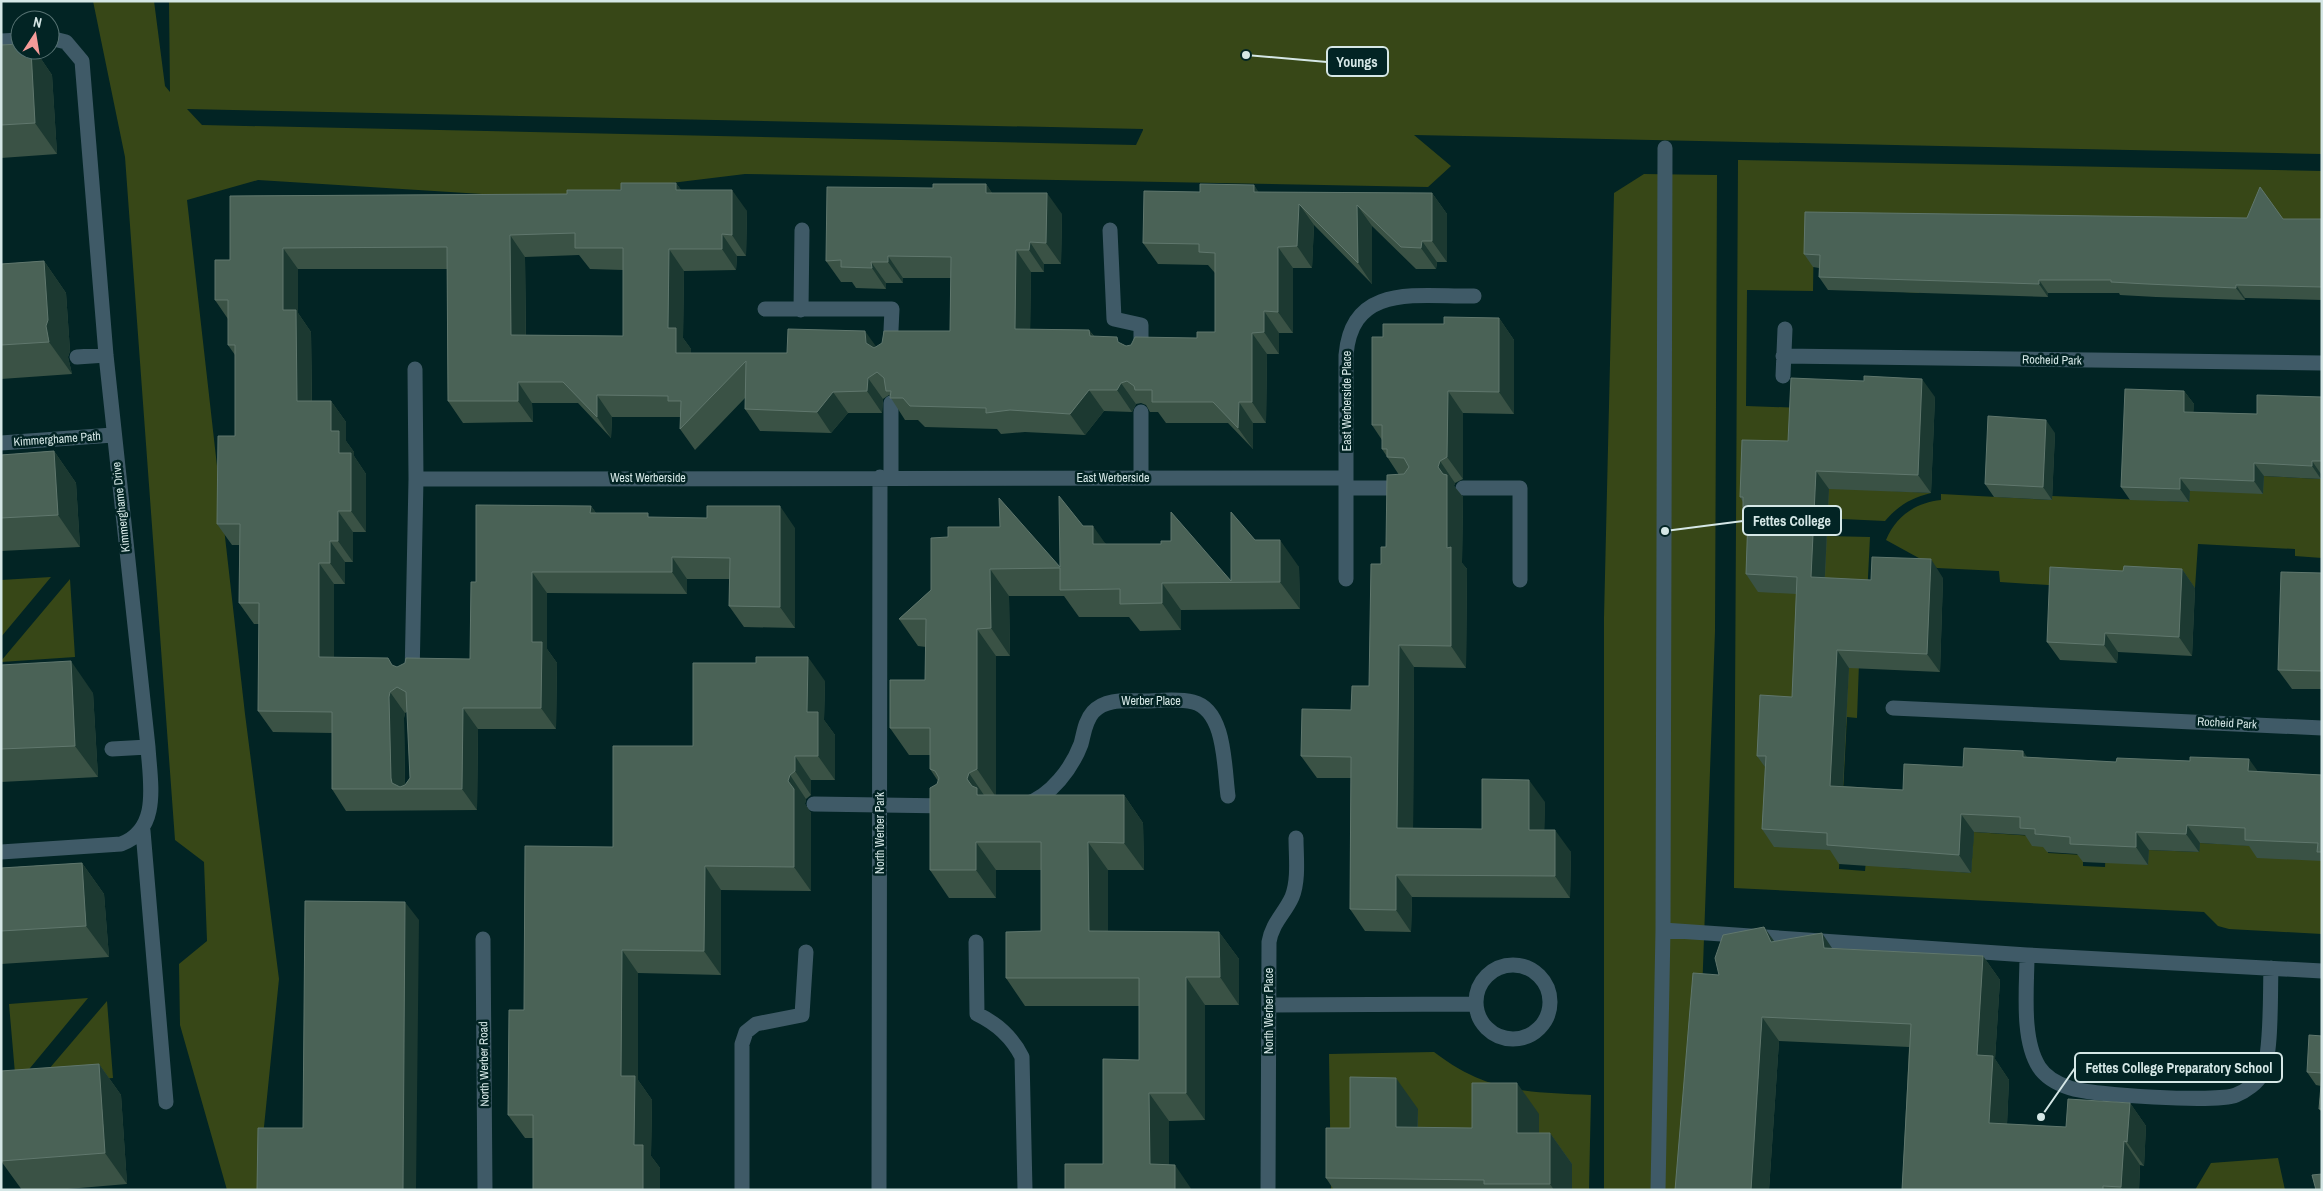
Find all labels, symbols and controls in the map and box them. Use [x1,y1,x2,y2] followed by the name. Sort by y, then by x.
[10,10,60,60] north arrow
[32,13,44,32] text: N
[1327,47,1388,76] callout: Youngs
[1336,53,1378,71] text: Youngs
[1339,351,1355,451] street label: East Werberside Place
[2022,351,2082,369] street label: Rocheid Park
[13,428,101,450] street label: Kimmerghame Path
[108,461,134,553] street label: Kimmerghame Drive
[610,470,686,486] street label: West Werberside
[1076,470,1150,486] street label: East Werberside
[1743,506,1841,535] callout: Fettes College
[1753,512,1831,530] text: Fettes College
[1121,693,1181,709] street label: Werber Place
[2197,713,2257,733] street label: Rocheid Park
[872,792,888,874] street label: North Werber Park
[1261,968,1277,1054] street label: North Werber Place
[475,1021,493,1107] street label: North Werber Road
[2075,1053,2282,1082] callout: Fettes College Preparatory School
[2085,1059,2273,1077] text: Fettes College Preparatory School

